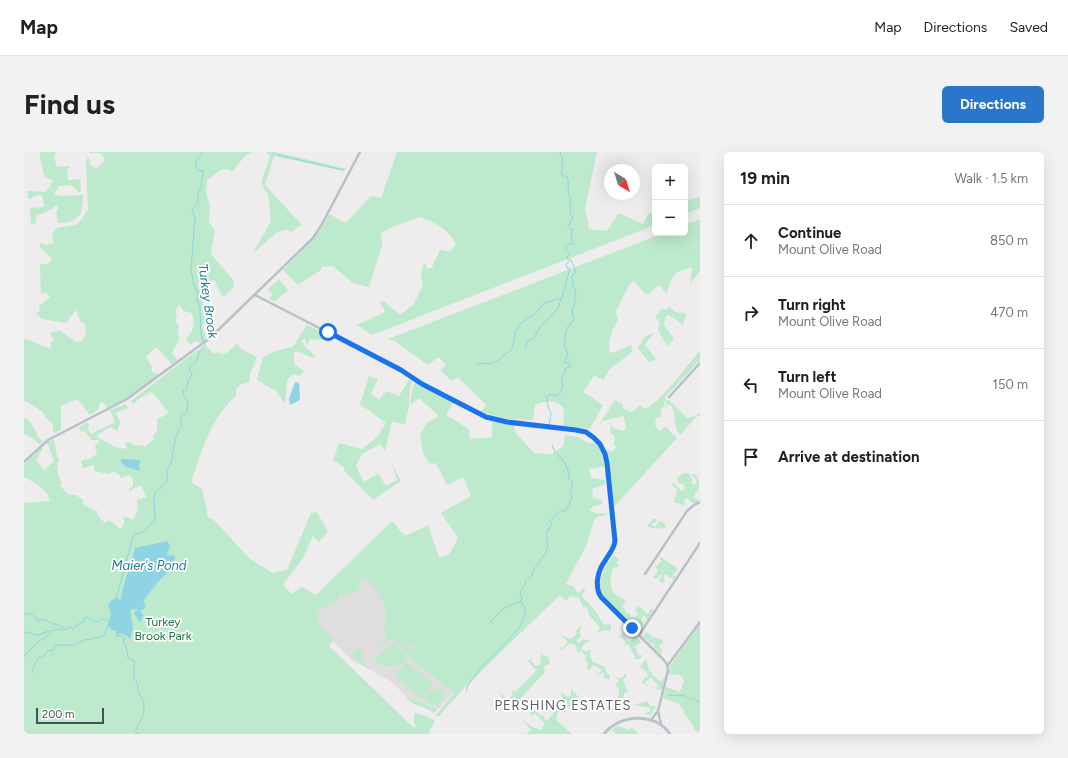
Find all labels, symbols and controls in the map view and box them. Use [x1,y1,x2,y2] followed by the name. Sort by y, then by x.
[20,16,58,39] text: Map
[874,19,902,36] text: Map
[924,19,987,36] text: Directions
[1009,19,1048,36] text: Saved
[942,86,1044,123] button: Directions
[24,87,115,121] text: Find us
[604,164,640,200] north arrow
[652,164,688,236] map controls
[652,164,688,200] button: +
[740,168,790,188] text: 19 min
[954,171,1028,186] text: Walk · 1.5 km
[652,200,688,236] button: −
[778,224,841,242] text: Continue
[740,230,762,252] icon: ahead
[990,233,1028,248] text: 850 m
[778,242,882,257] text: Mount Olive Road
[195,263,221,340] water label: Turkey Brook
[778,296,846,314] text: Turn right
[740,302,762,324] icon: right
[990,305,1028,320] text: 470 m
[778,314,882,329] text: Mount Olive Road
[319,323,337,341] route start
[778,368,836,386] text: Turn left
[740,374,762,396] icon: left
[993,377,1028,392] text: 150 m
[778,386,882,401] text: Mount Olive Road
[740,446,762,468] icon: arrive
[778,448,919,466] text: Arrive at destination
[112,558,187,573] water label: Maier's Pond
[135,615,192,643] park label: Turkey Brook Park
[623,619,641,637] route end
[494,698,632,713] district label: PERSHING ESTATES
[36,706,104,725] scale bar
[42,708,74,721] text: 200 m

